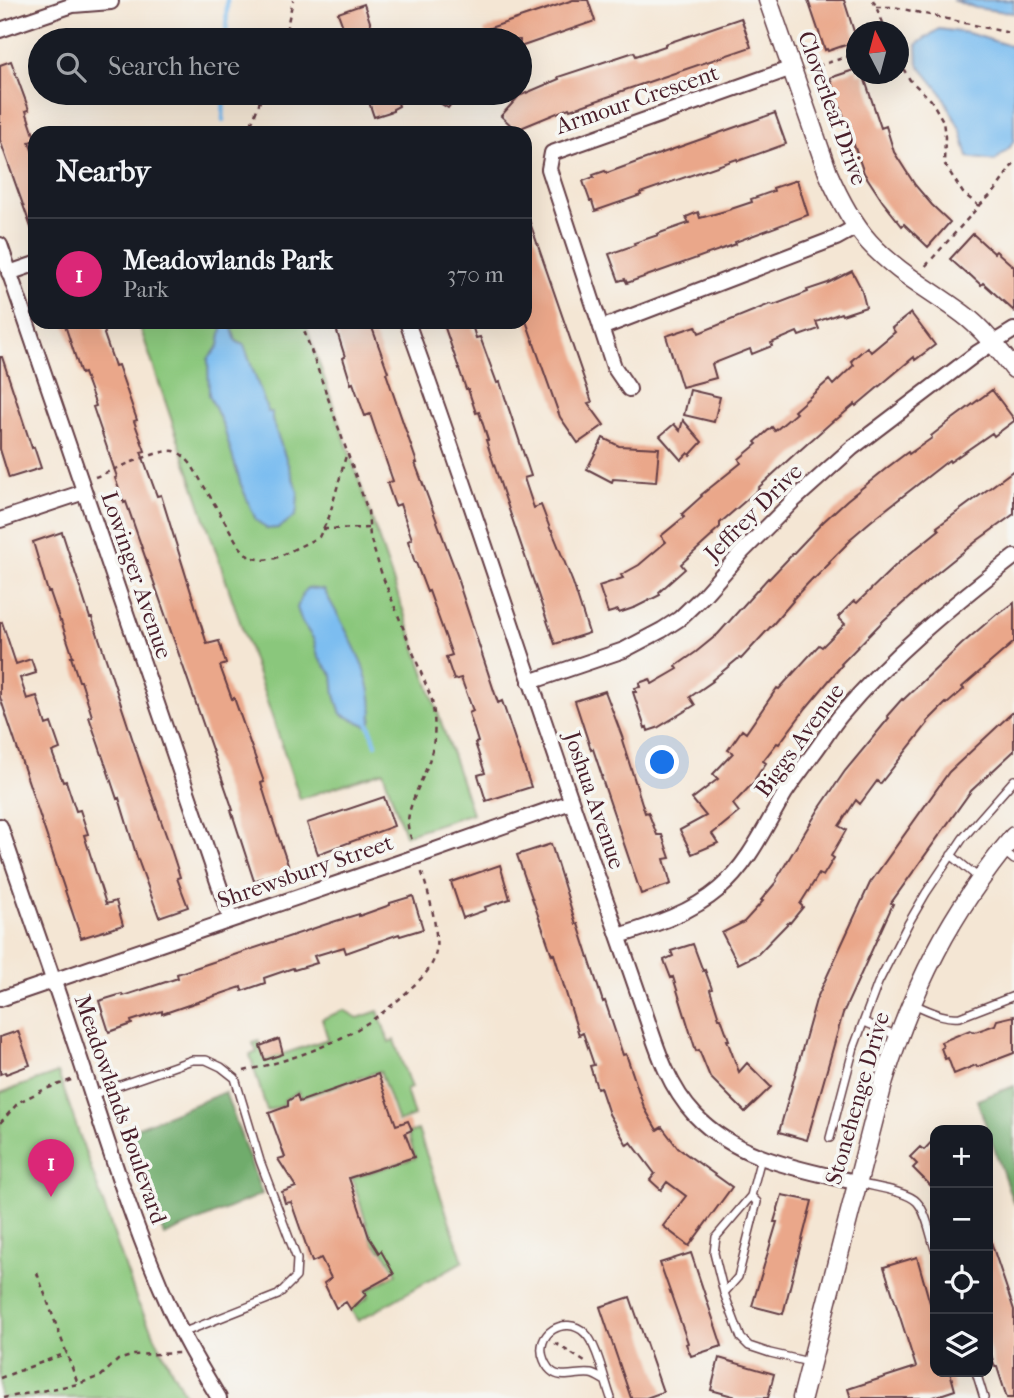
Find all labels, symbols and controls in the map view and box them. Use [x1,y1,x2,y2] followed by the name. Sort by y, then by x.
[846,21,909,84] north arrow
[792,27,873,189] street label: Cloverleaf Drive
[28,28,532,105] search box
[52,48,90,86] icon: search
[108,51,240,82] text: Search here
[551,59,722,140] street label: Armour Crescent
[56,154,151,189] text: Nearby
[123,245,333,276] text: Meadowlands Park
[75,261,83,288] text: 1
[447,261,504,288] text: 370 m
[123,276,169,303] text: Park
[697,458,808,568] street label: Jeffrey Drive
[95,488,178,662] street label: Lowinger Avenue
[749,678,850,802] street label: Biggs Avenue
[558,726,631,872] street label: Joshua Avenue
[645,745,679,779] your location
[214,829,396,914] street label: Shrewsbury Street
[69,991,173,1228] street label: Meadowlands Boulevard
[820,1009,895,1188] street label: Stonehenge Drive
[930,1125,993,1377] map controls
[930,1125,993,1188] button: +
[28,1139,74,1197] pin: 1
[930,1188,993,1251] button: −
[930,1251,993,1314] button: locate
[930,1314,993,1377] button: layers

